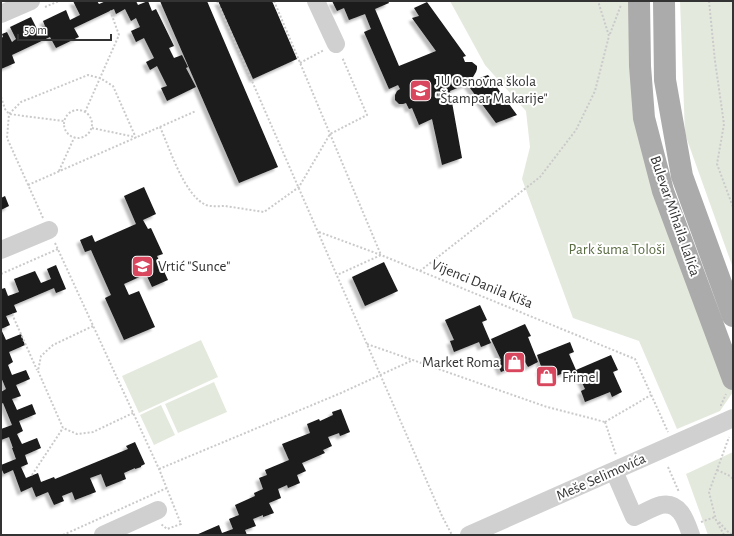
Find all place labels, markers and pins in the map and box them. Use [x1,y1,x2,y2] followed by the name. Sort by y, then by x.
[436,74,548,106] place label: JU Osnovna škola "Štampar Makarije"
[408,77,434,103] school or university icon: JU Osnovna škola "Štampar Makarije"
[130,253,156,279] school or university icon: Vrtić "Sunce"
[158,259,230,274] place label: Vrtić "Sunce"
[502,349,528,375] shop icon: Market Roma
[422,355,500,370] place label: Market Roma
[533,364,559,390] shop icon: Frimel
[562,370,599,385] place label: Frimel

